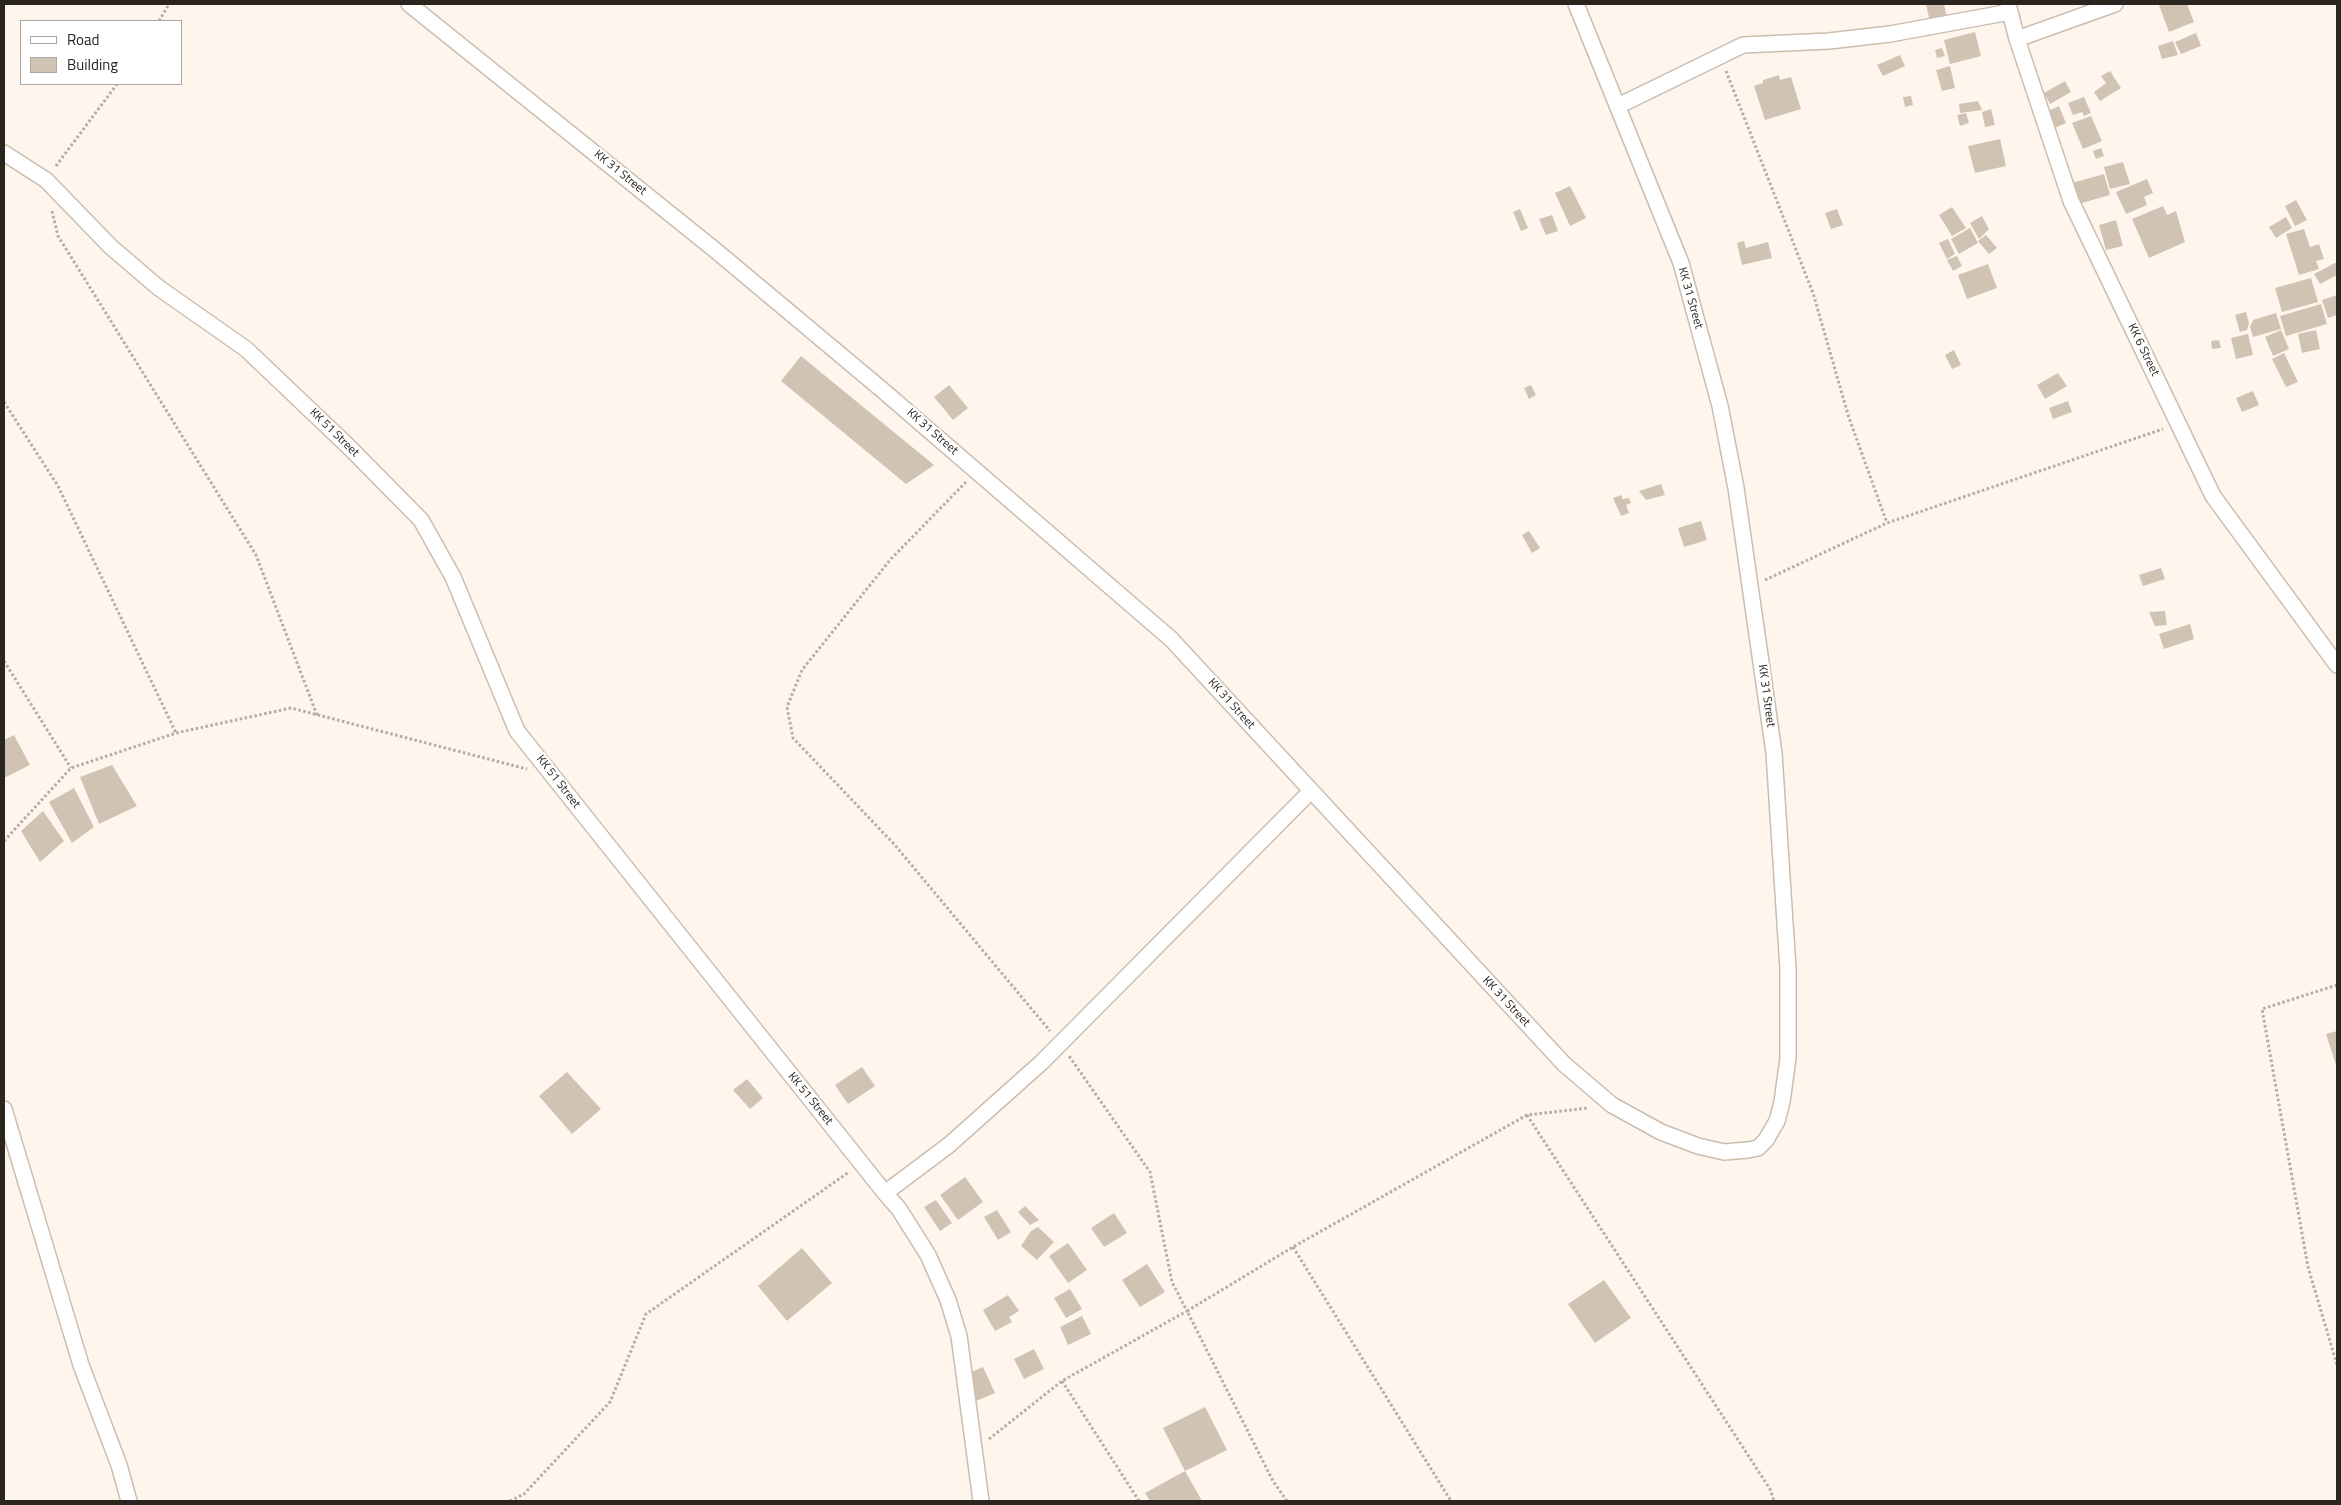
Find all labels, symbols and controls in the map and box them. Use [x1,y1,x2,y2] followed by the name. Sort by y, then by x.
[20,20,182,85] legend
[67,28,99,51] text: Road
[67,53,118,76] text: Building
[591,147,649,199] street label: KK 31 Street
[1674,266,1706,330] street label: KK 31 Street
[2124,321,2162,379] street label: KK 6 Street
[306,406,362,460] street label: KK 51 Street
[903,406,961,458] street label: KK 31 Street
[1754,664,1778,728] street label: KK 31 Street
[1204,676,1258,732] street label: KK 31 Street
[533,753,583,811] street label: KK 51 Street
[1479,974,1533,1030] street label: KK 31 Street
[784,1070,836,1128] street label: KK 51 Street

